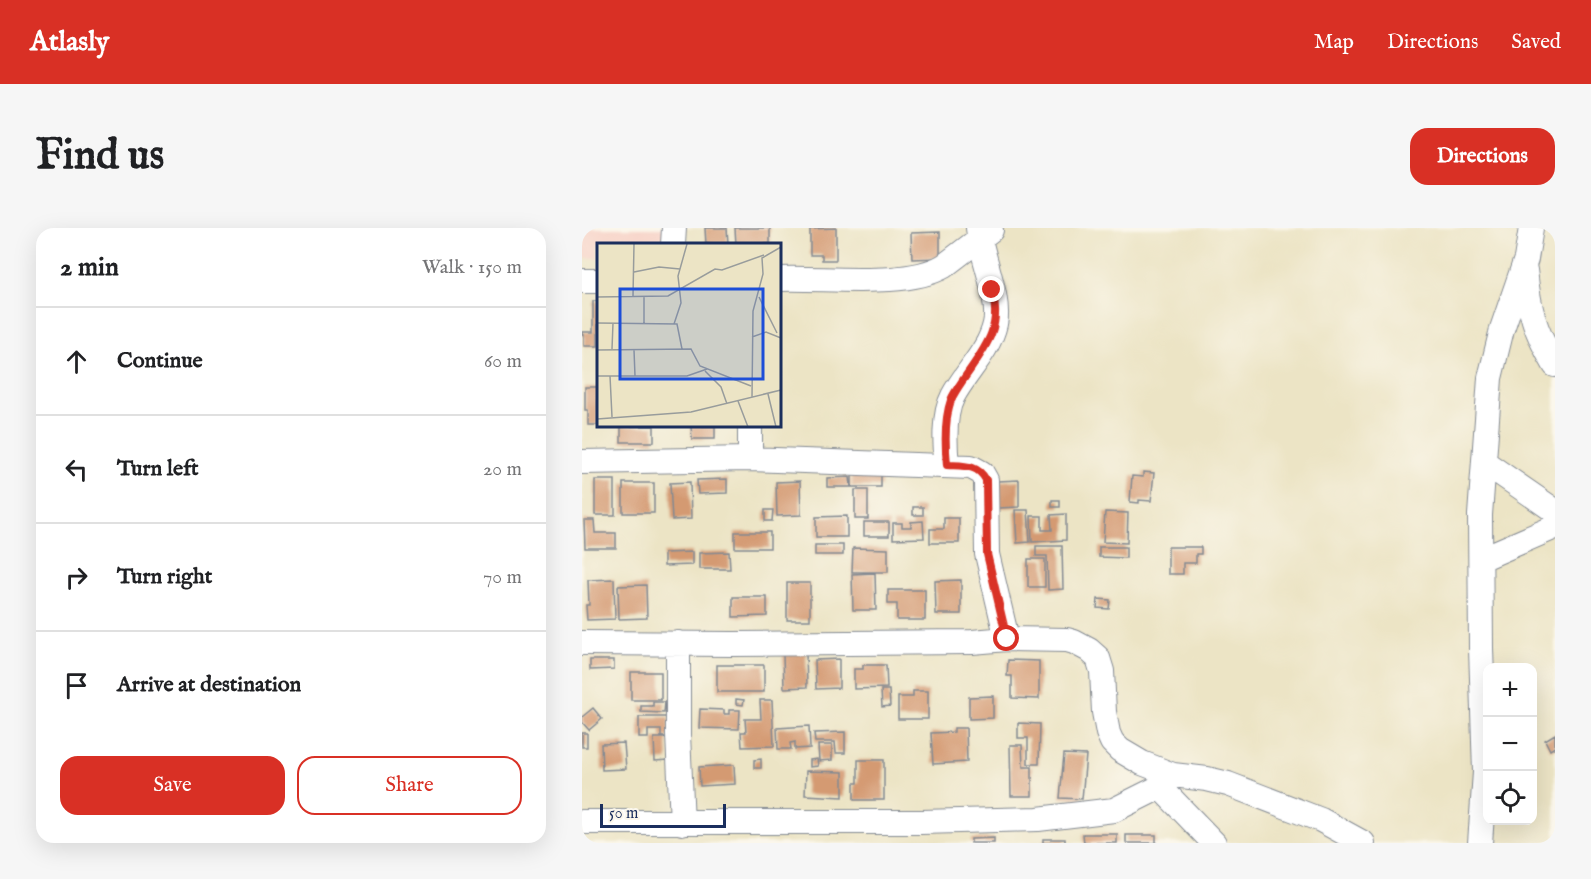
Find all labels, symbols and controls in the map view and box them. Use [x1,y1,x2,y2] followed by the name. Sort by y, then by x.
[30,25,109,60] text: Atlasly
[1314,29,1354,56] text: Map
[1387,29,1478,56] text: Directions
[1511,29,1561,56] text: Saved
[1410,128,1555,185] button: Directions
[36,130,164,183] text: Find us
[597,243,782,428] inset map
[60,251,119,284] text: 2 min
[422,255,522,280] text: Walk · 150 m
[978,276,1004,302] route end
[60,345,93,378] icon: ahead
[117,347,203,375] text: Continue
[484,349,522,374] text: 60 m
[60,453,93,486] icon: left
[117,455,199,483] text: Turn left
[483,457,522,482] text: 20 m
[60,561,93,594] icon: right
[117,563,212,591] text: Turn right
[483,565,522,590] text: 70 m
[993,625,1019,651] route start
[1483,663,1537,825] map controls
[1483,663,1537,717] button: +
[60,669,93,702] icon: arrive
[117,671,301,699] text: Arrive at destination
[1483,717,1537,771] button: −
[60,756,285,815] button: Save
[297,756,522,815] button: Share
[1483,771,1537,825] button: locate
[600,801,726,828] scale bar
[609,804,638,824] text: 50 m

